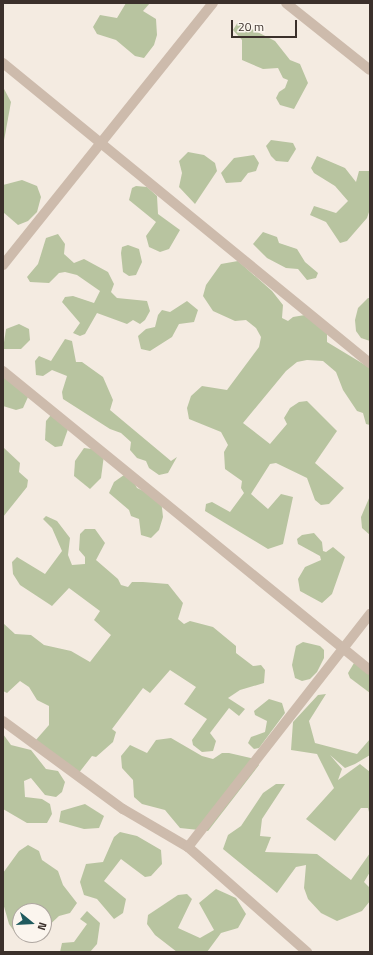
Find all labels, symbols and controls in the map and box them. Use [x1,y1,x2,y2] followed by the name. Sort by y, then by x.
[233,12,299,38] scale bar
[238,17,264,36] text: 20 m
[12,903,52,943] north arrow
[34,920,51,932] text: N

